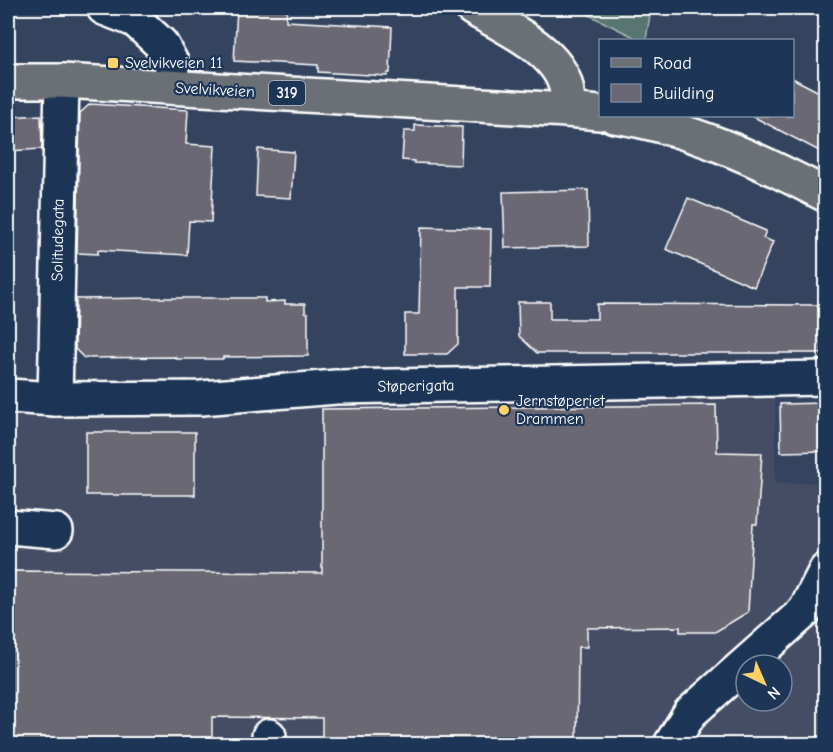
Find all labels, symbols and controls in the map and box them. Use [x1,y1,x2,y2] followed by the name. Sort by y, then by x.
[599,39,794,117] legend
[653,53,692,74] text: Road
[125,54,223,72] place label: Svelvikveien 11
[106,56,120,70] marker: Svelvikveien 11
[175,79,255,101] street label: Svelvikveien
[269,81,305,105] road number: 319
[653,83,715,104] text: Building
[48,198,68,282] street label: Solitudegata
[377,376,455,396] street label: Støperigata
[516,392,605,428] place label: Jernstøperiet Drammen
[497,403,511,417] marker: Jernstøperiet Drammen
[734,653,794,713] north arrow
[764,683,784,703] text: N

